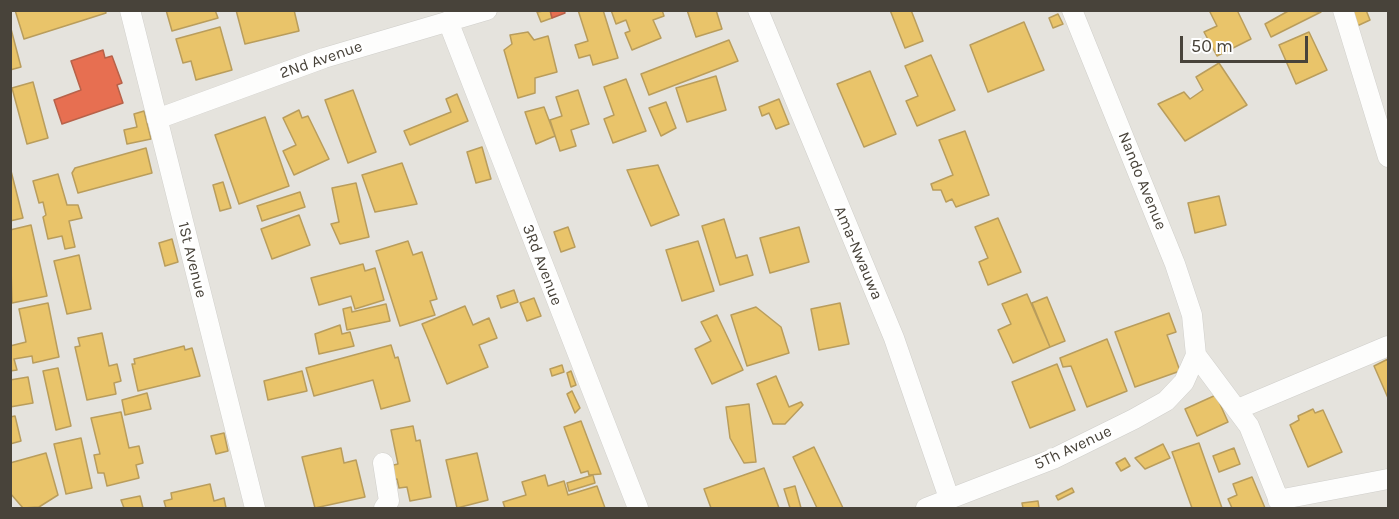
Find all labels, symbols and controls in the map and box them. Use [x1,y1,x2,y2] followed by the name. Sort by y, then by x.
[1183,24,1310,62] scale bar
[1191,35,1233,57] text: 50 m
[277,37,365,83] street label: 2Nd Avenue
[1114,129,1170,233] street label: Nando Avenue
[830,203,886,303] street label: Ama-Nwauwa
[173,220,211,300] street label: 1St Avenue
[518,222,566,308] street label: 3Rd Avenue
[1031,422,1115,474] street label: 5Th Avenue

